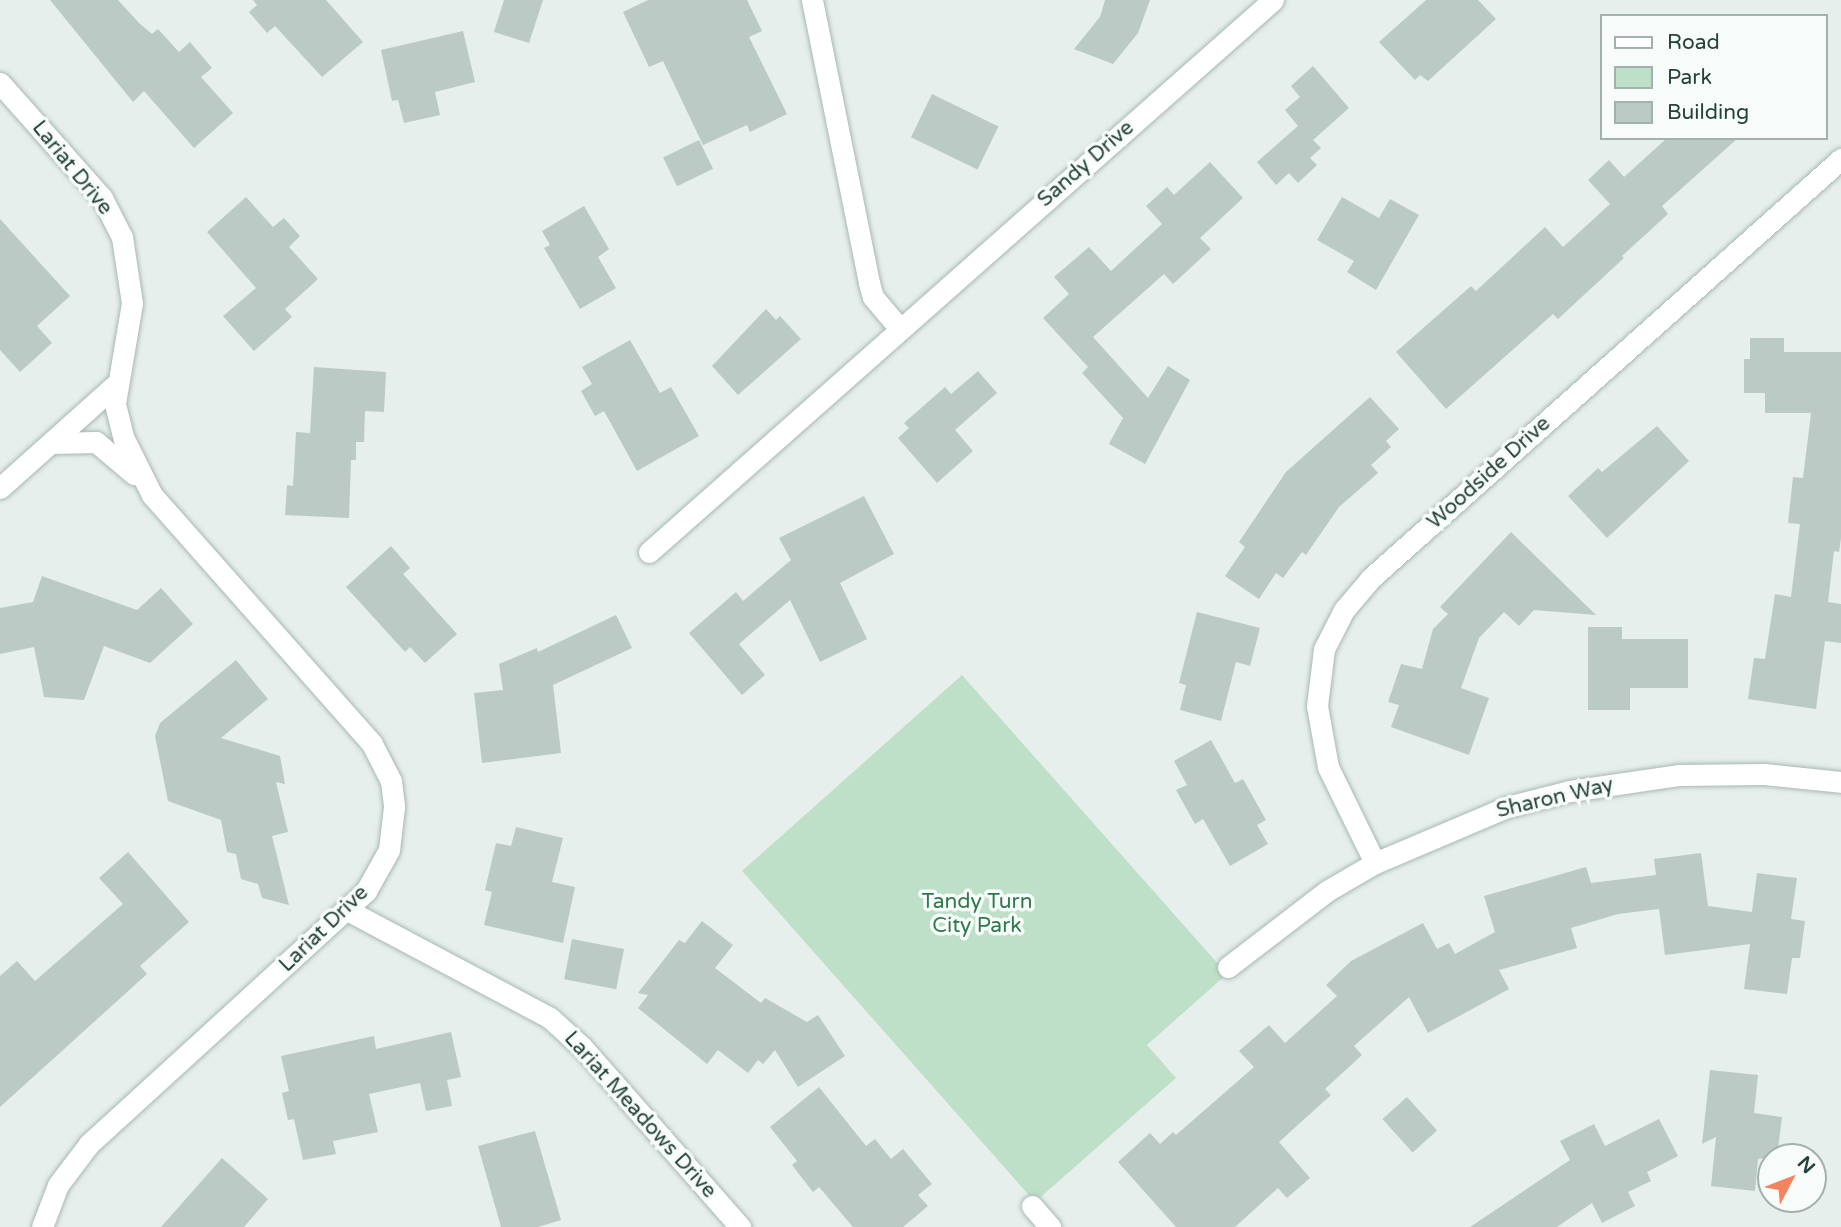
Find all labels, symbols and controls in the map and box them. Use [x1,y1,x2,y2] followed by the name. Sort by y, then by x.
[1600,14,1827,140] legend
[1667,30,1720,55] text: Road
[1667,65,1712,90] text: Park
[1667,100,1749,125] text: Building
[1033,115,1139,213] street label: Sandy Drive
[26,116,118,220] street label: Lariat Drive
[1422,411,1556,535] street label: Woodside Drive
[1494,772,1616,824] street label: Sharon Way
[274,880,374,978] street label: Lariat Drive
[922,889,1032,939] park label: Tandy Turn City Park
[558,1026,722,1204] street label: Lariat Meadows Drive
[1757,1143,1827,1213] north arrow
[1793,1152,1819,1178] text: N

